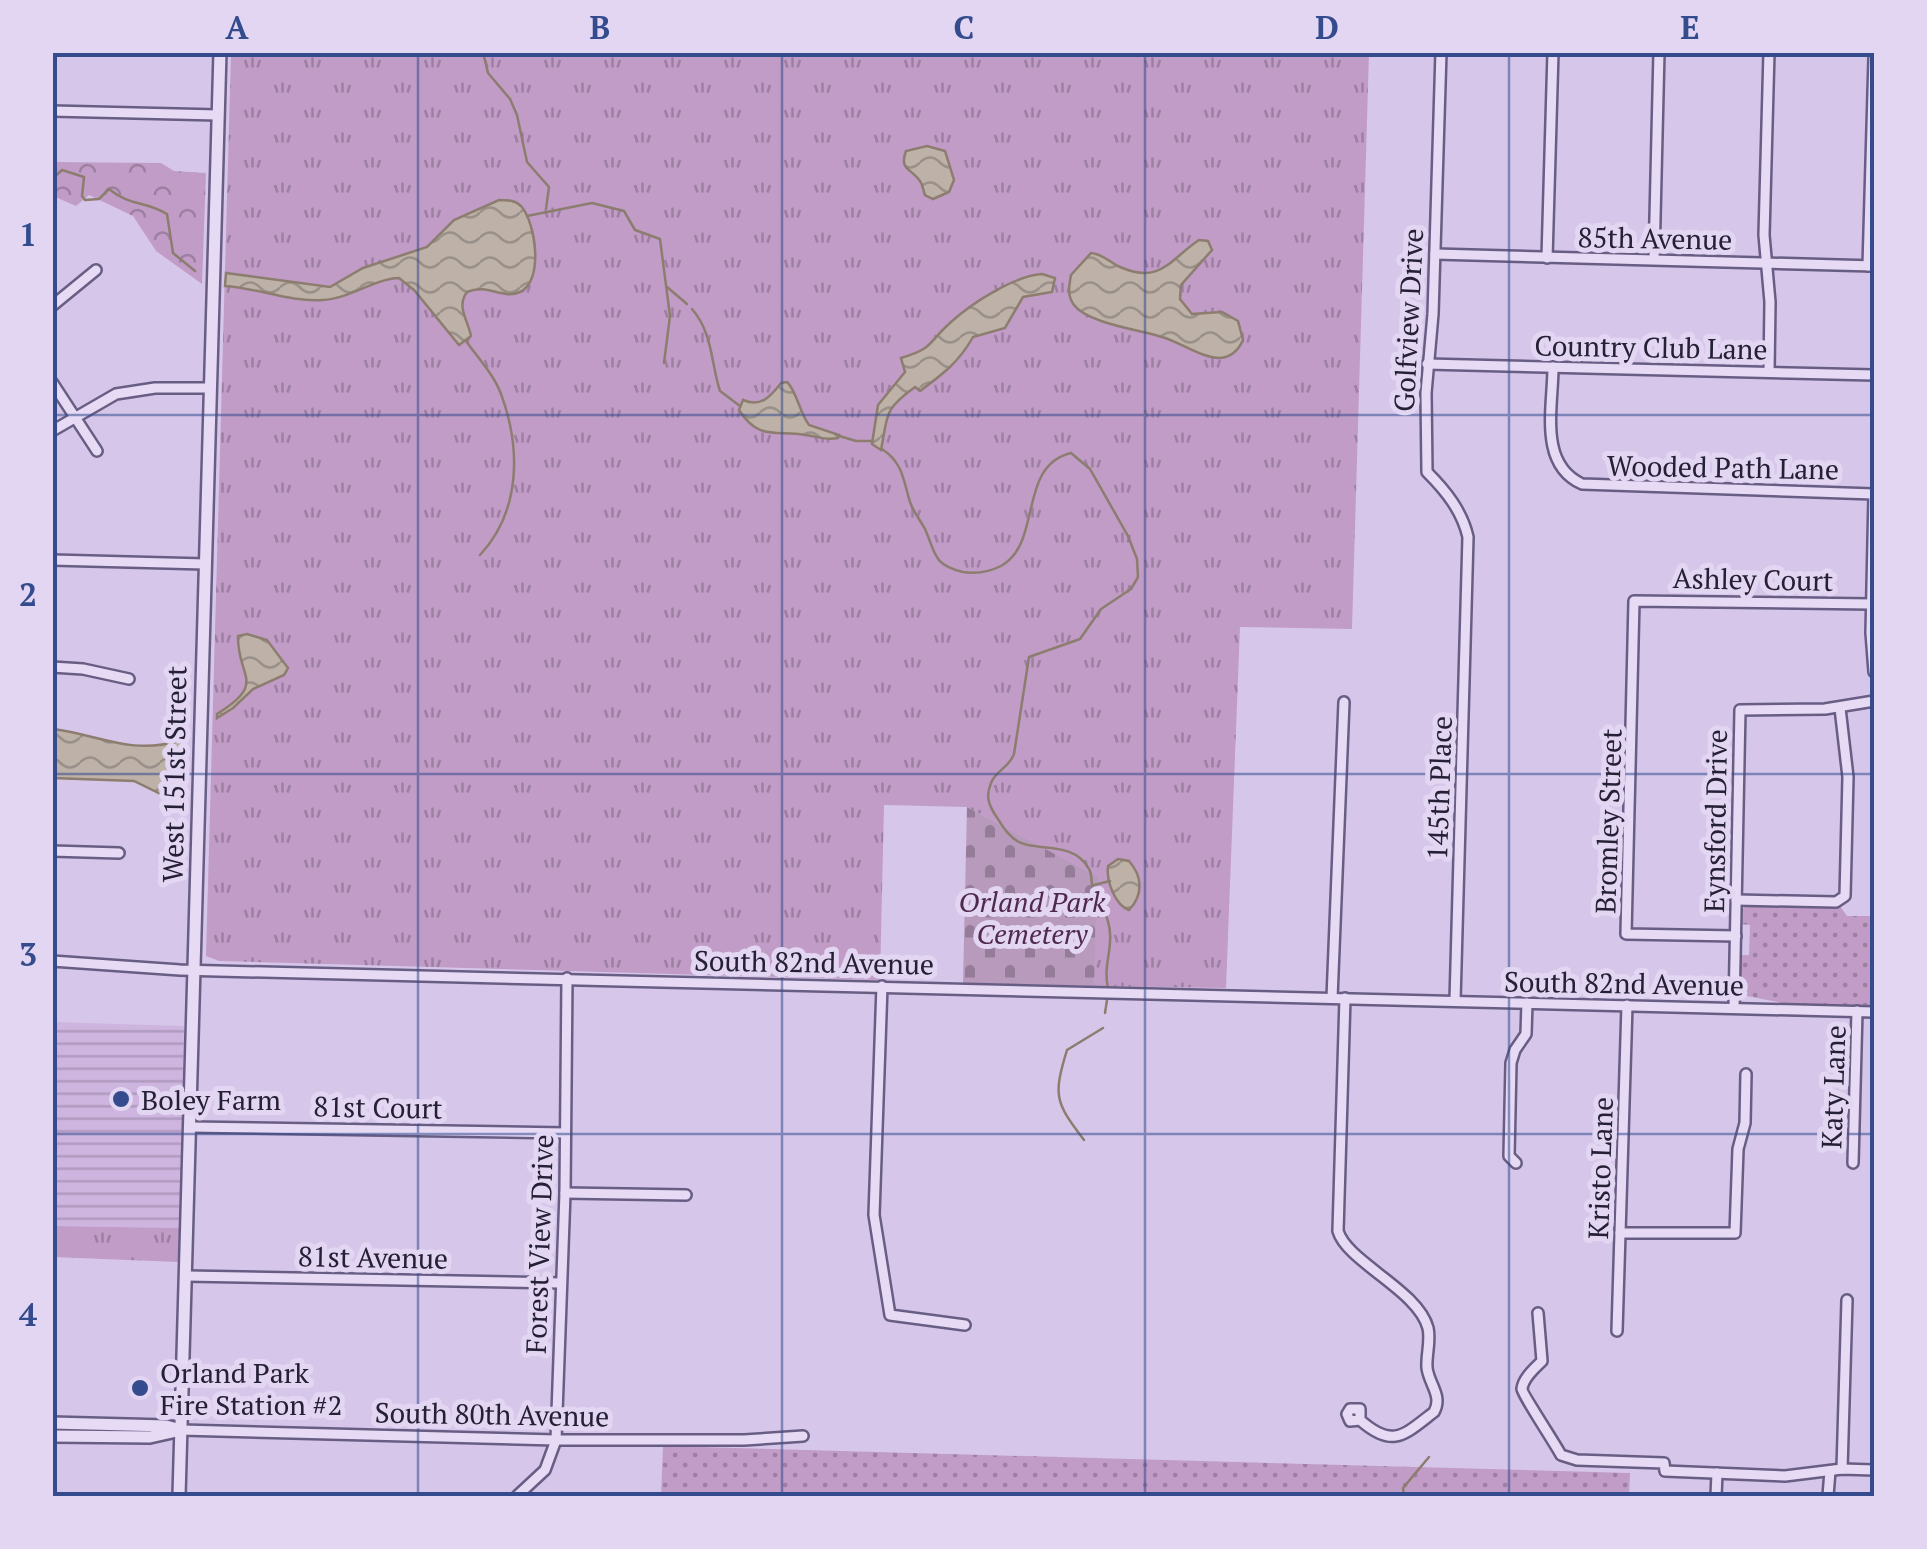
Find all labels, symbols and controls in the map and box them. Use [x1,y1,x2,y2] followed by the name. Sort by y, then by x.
[225,6,249,48] text: A
[590,6,610,48] text: B
[954,6,974,48] text: C
[1315,6,1339,48] text: D
[1680,6,1700,48] text: E
[19,213,37,255] text: 1
[1577,218,1733,258] street label: 85th Avenue
[1385,227,1431,413] street label: Golfview Drive
[1534,326,1768,368] street label: Country Club Lane
[1607,446,1839,488] street label: Wooded Path Lane
[1672,559,1834,599] street label: Ashley Court
[19,573,37,615] text: 2
[154,665,194,883] street label: West 151st Street
[1418,715,1460,861] street label: 145th Place
[1586,727,1630,914] street label: Bromley Street
[1695,729,1735,913] street label: Eynsford Drive
[959,883,1106,952] park label: Orland Park Cemetery
[19,933,37,975] text: 3
[694,941,934,983] street label: South 82nd Avenue
[1504,962,1744,1004] street label: South 82nd Avenue
[1812,1025,1854,1149] street label: Katy Lane
[141,1081,281,1118] place label: Boley Farm
[313,1087,444,1127] street label: 81st Court
[110,1088,132,1110] marker: Boley Farm
[1579,1096,1621,1240] street label: Kristo Lane
[517,1134,561,1354] street label: Forest View Drive
[298,1237,448,1277] street label: 81st Avenue
[19,1293,37,1335] text: 4
[160,1354,342,1423] place label: Orland Park Fire Station #2
[129,1377,151,1399] marker: Orland Park Fire Station #2
[374,1393,610,1435] street label: South 80th Avenue

